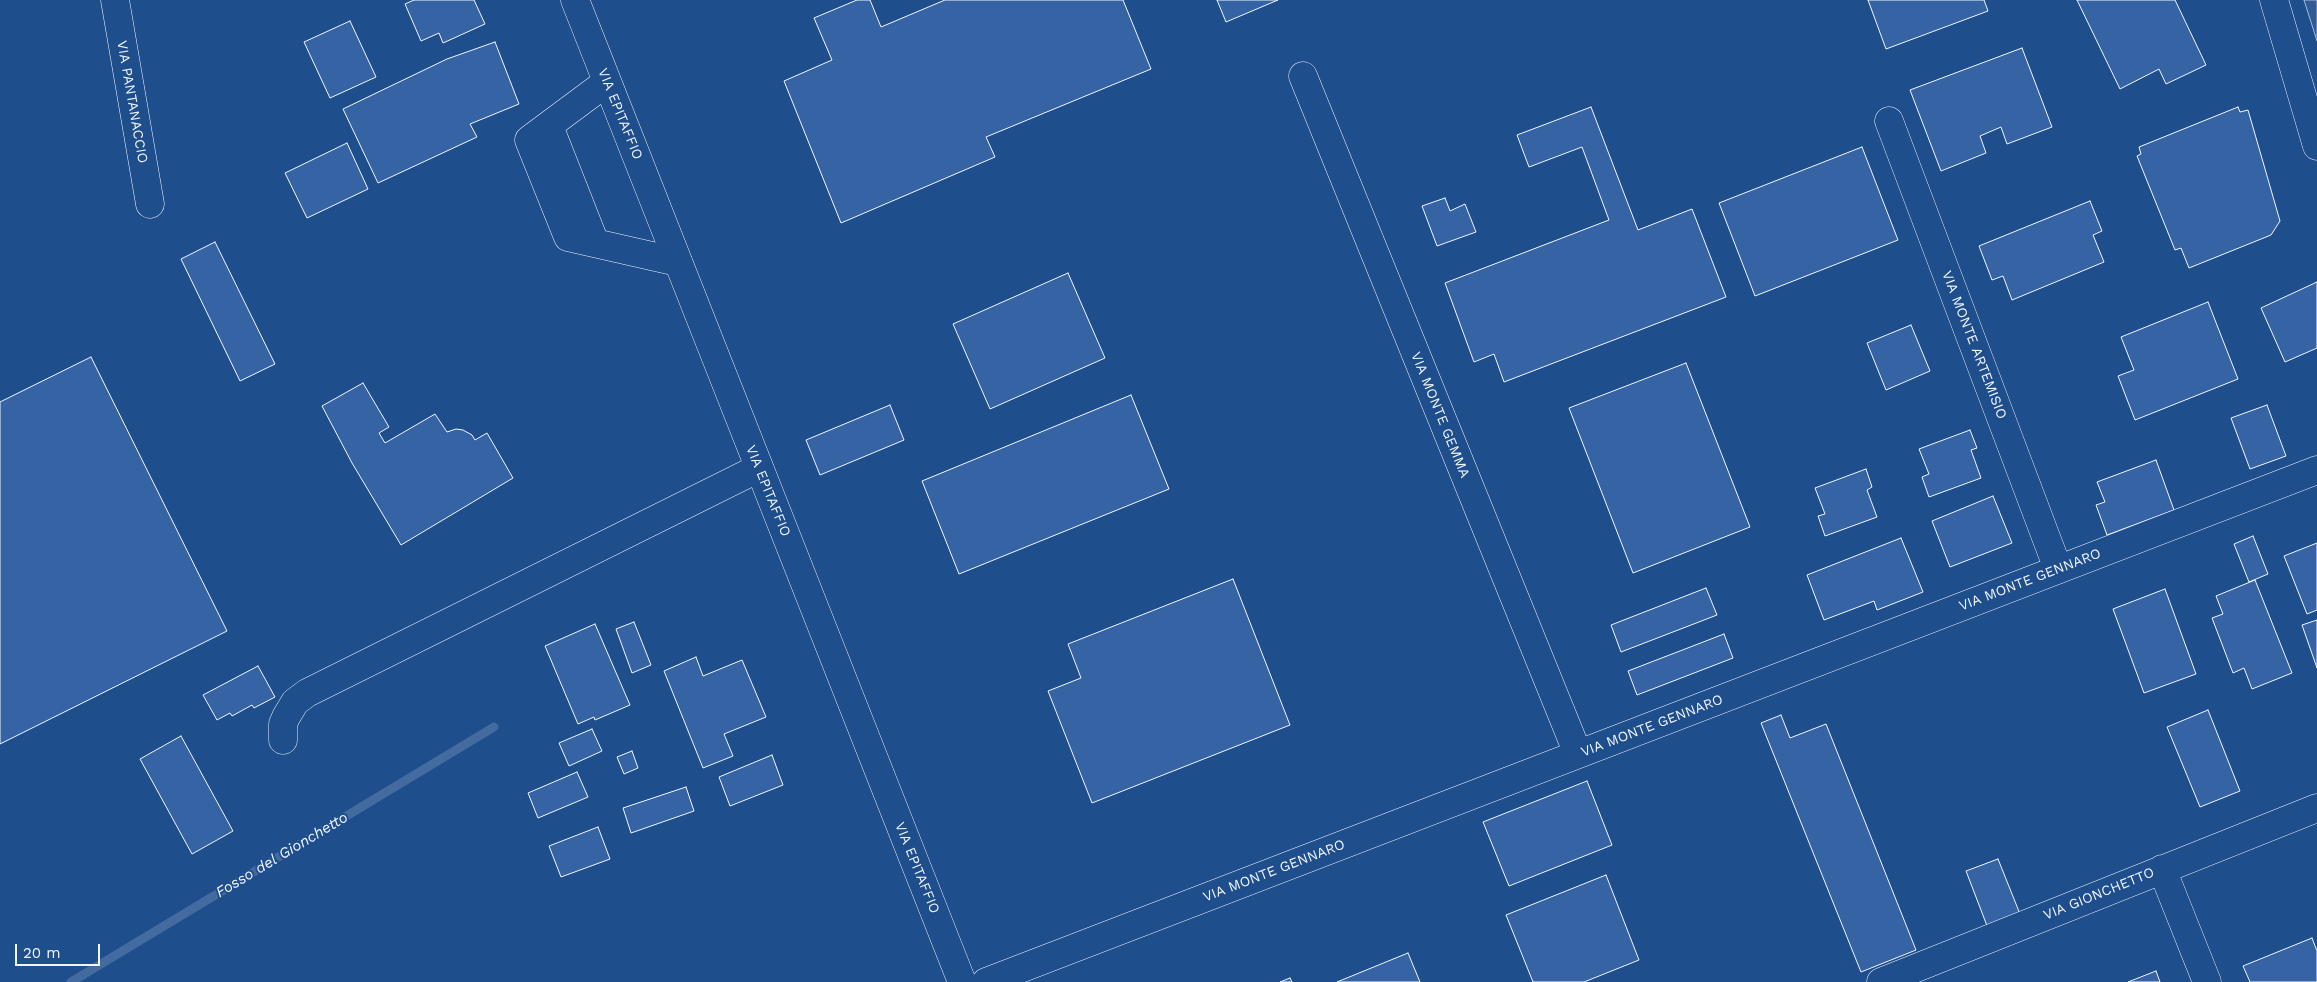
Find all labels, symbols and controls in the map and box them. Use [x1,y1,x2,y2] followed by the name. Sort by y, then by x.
[113,39,151,165] street label: VIA PANTANACCIO
[594,66,646,162] street label: VIA EPITAFFIO
[1938,268,2010,422] street label: VIA MONTE ARTEMISIO
[1407,350,1473,480] street label: VIA MONTE GEMMA
[742,443,794,539] street label: VIA EPITAFFIO
[1957,545,2103,615] street label: VIA MONTE GENNARO
[1579,691,1725,761] street label: VIA MONTE GENNARO
[213,808,351,902] water label: Fosso del Gionchetto
[891,820,943,916] street label: VIA EPITAFFIO
[1201,836,1347,906] street label: VIA MONTE GENNARO
[2041,864,2157,924] street label: VIA GIONCHETTO
[18,934,102,966] scale bar
[23,944,61,962] text: 20 m

